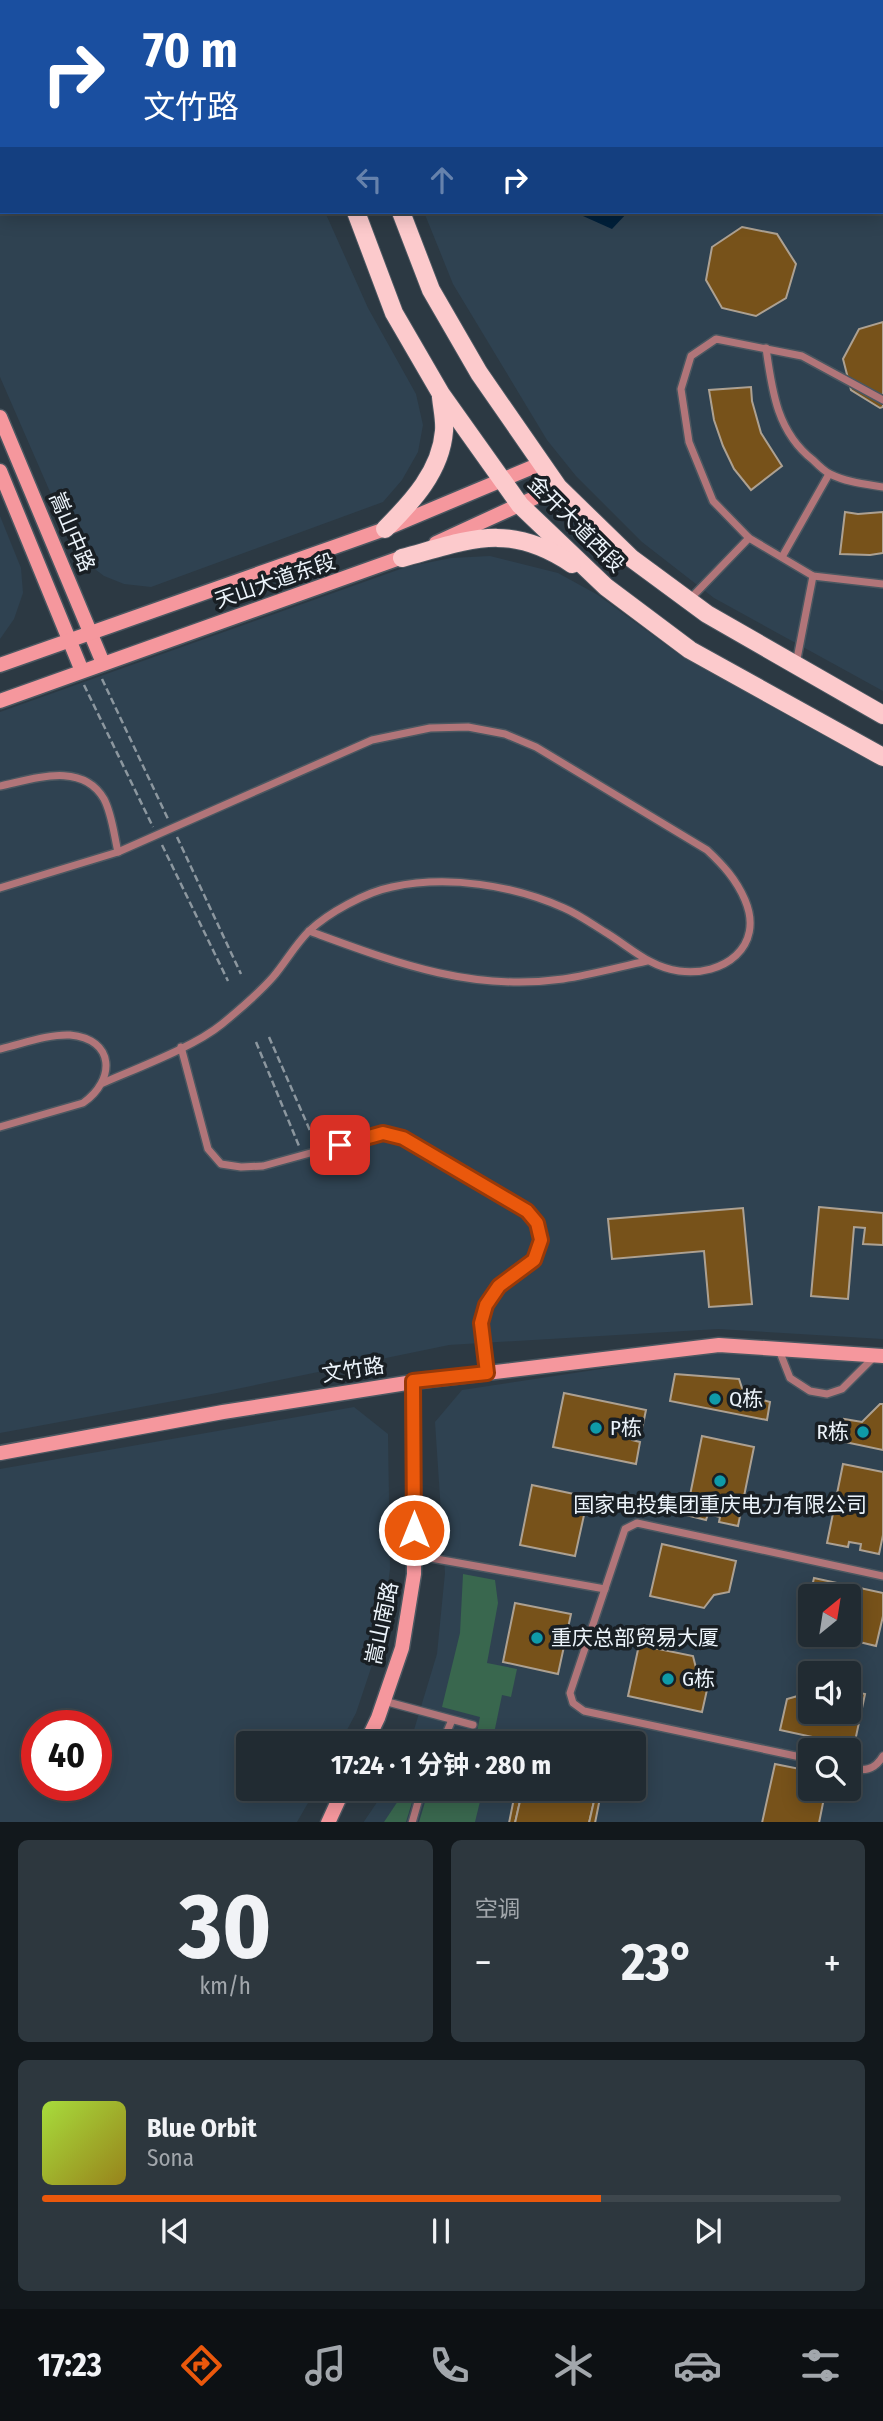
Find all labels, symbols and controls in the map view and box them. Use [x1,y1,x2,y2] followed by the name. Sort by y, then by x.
[143,21,238,80] text: 70 m
[28,28,119,119] icon: right
[143,88,239,126] text: 文竹路
[350,161,388,199] icon: left
[423,161,461,199] icon: ahead
[496,161,534,199] icon: right
[522,470,630,578] street label: 金开大道西段
[44,488,100,576] street label: 嵩山中路
[211,548,339,614] street label: 天山大道东段
[310,1115,370,1175] pin
[321,1126,359,1164] icon: arrive
[320,1352,386,1388] street label: 文竹路
[729,1386,763,1412] place label: Q栋
[707,1391,723,1407] marker: Q栋
[610,1415,642,1441] place label: P栋
[817,1419,849,1445] place label: R栋
[588,1420,604,1436] marker: P栋
[855,1424,871,1440] marker: R栋
[712,1473,728,1489] marker: 国家电投集团重庆电力有限公司
[573,1492,867,1518] place label: 国家电投集团重庆电力有限公司
[377,1493,451,1567] position arrow
[361,1579,403,1667] street label: 嵩山南路
[798,1584,861,1647] north arrow
[798,1584,861,1801] map controls
[551,1625,719,1651] place label: 重庆总部贸易大厦
[529,1630,545,1646] marker: 重庆总部贸易大厦
[798,1661,861,1724] button: sound
[682,1666,715,1692] place label: G栋
[660,1671,676,1687] marker: G栋
[21,1710,112,1801] speed limit sign: 40
[798,1738,861,1801] button: search
[331,1750,551,1781] text: 17:24 · 1 分钟 · 280 m
[179,1872,272,1981] text: 30
[475,1895,521,1923] text: 空调
[621,1931,694,1994] text: 23°
[475,1940,492,1986] text: −
[824,1940,841,1986] text: +
[200,1972,251,2000] text: km/h
[147,2113,257,2144] text: Blue Orbit
[147,2144,194,2172] text: Sona
[156,2212,194,2250] icon: previous
[422,2212,460,2250] icon: pause
[689,2212,727,2250] icon: next
[177,2341,226,2390] icon: directions
[301,2341,350,2390] icon: music
[425,2341,474,2390] icon: phone
[549,2341,598,2390] icon: climate
[673,2341,722,2390] icon: car
[796,2341,845,2390] icon: filters
[37,2346,102,2384] text: 17:23

